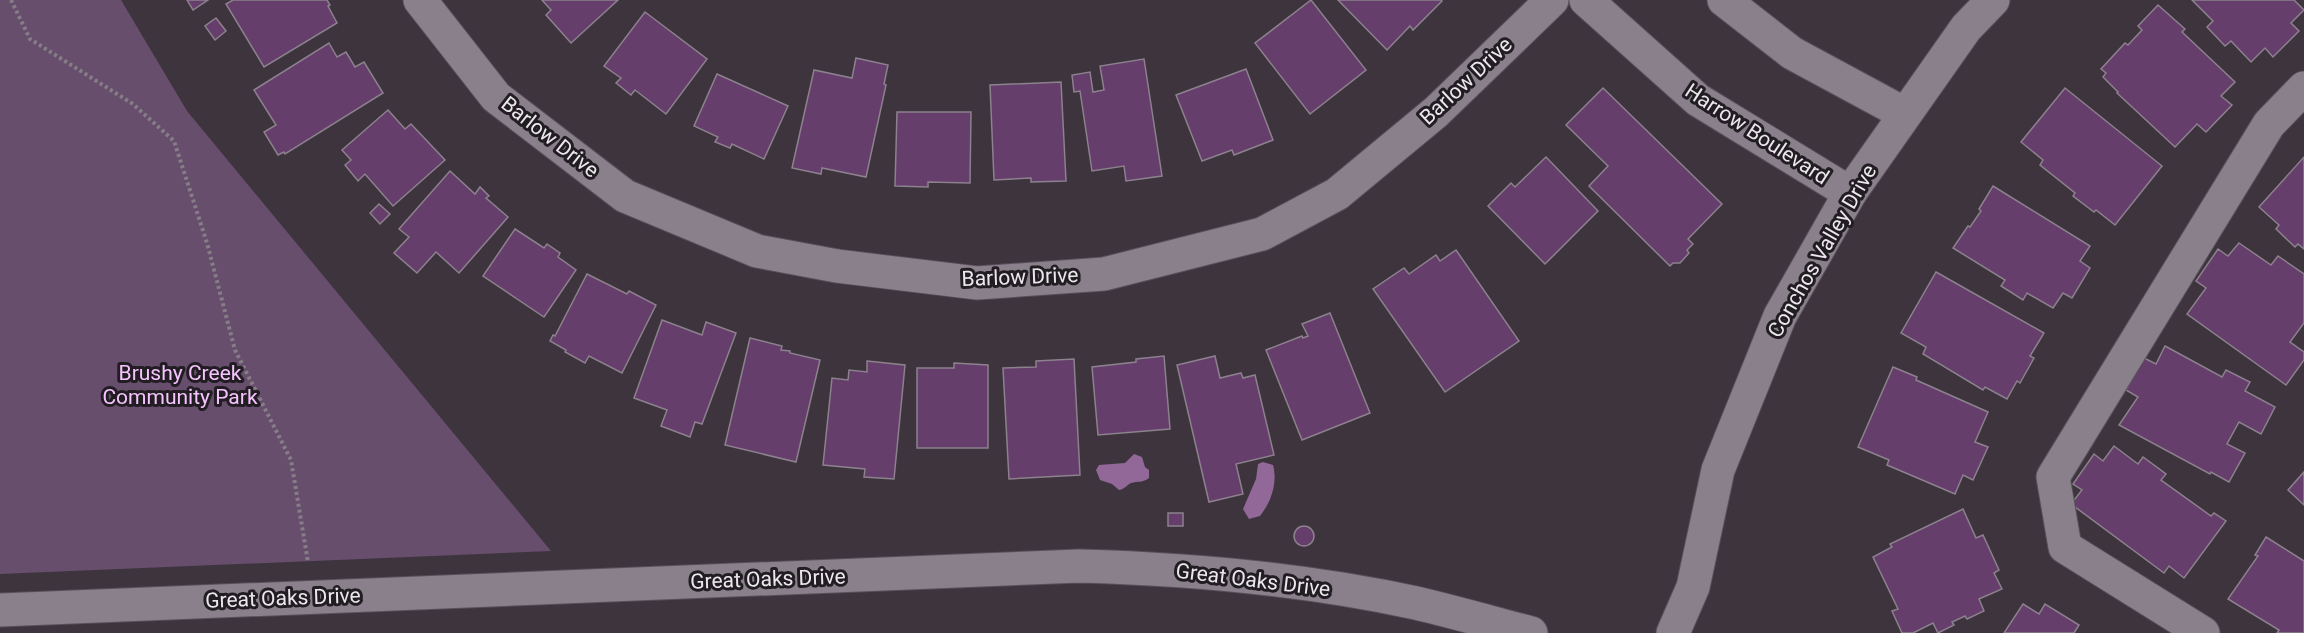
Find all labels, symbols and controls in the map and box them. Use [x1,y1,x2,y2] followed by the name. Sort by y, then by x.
[1415,32,1517,130] street label: Barlow Drive
[1681,79,1833,189] street label: Harrow Boulevard
[497,92,603,182] street label: Barlow Drive
[1763,160,1881,342] street label: Conchos Valley Drive
[961,263,1079,291] street label: Barlow Drive
[102,361,258,409] park label: Brushy Creek Community Park
[1174,559,1332,601] street label: Great Oaks Drive
[690,564,846,594] street label: Great Oaks Drive
[205,583,361,613] street label: Great Oaks Drive

